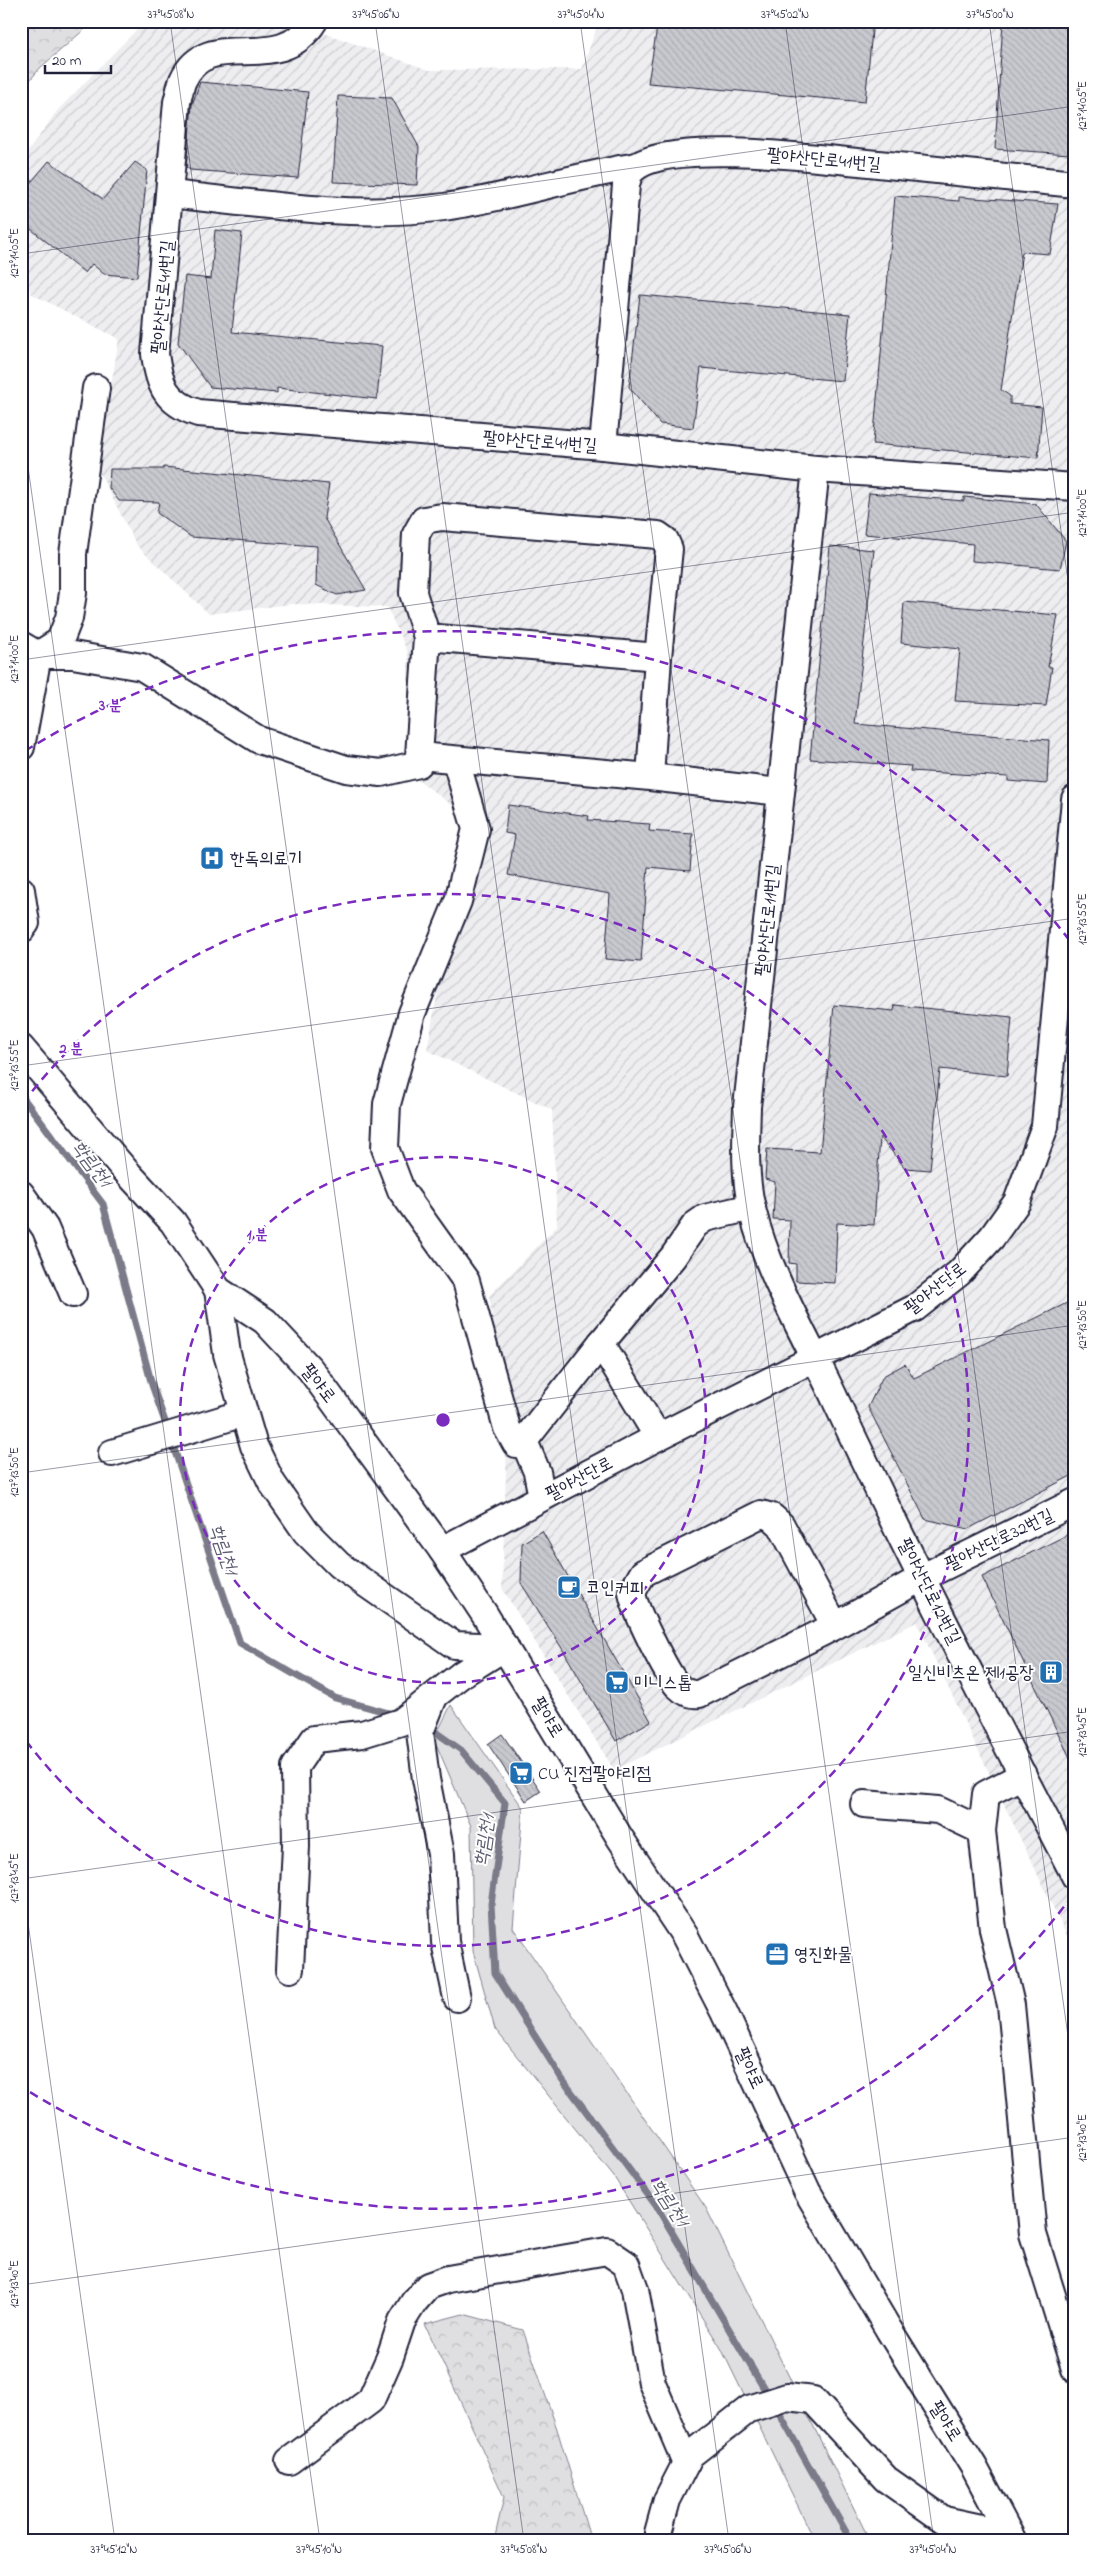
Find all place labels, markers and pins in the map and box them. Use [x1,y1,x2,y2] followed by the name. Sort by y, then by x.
[199,845,225,871] hospital icon: 한독의료기
[230,847,302,873] place label: 한독의료기
[434,1411,452,1429] centre of rings
[556,1574,582,1600] cafe icon: 코인커피
[586,1576,644,1602] place label: 코인커피
[1038,1659,1064,1685] building icon: 일신비츠온 제1공장
[908,1661,1034,1687] place label: 일신비츠온 제1공장
[604,1669,630,1695] supermarket icon: 미니스톱
[634,1671,692,1697] place label: 미니스톱
[508,1760,534,1786] supermarket icon: CU 진접팔야리점
[538,1762,651,1788] place label: CU 진접팔야리점
[764,1941,790,1967] office icon: 영진화물
[794,1943,852,1969] place label: 영진화물

